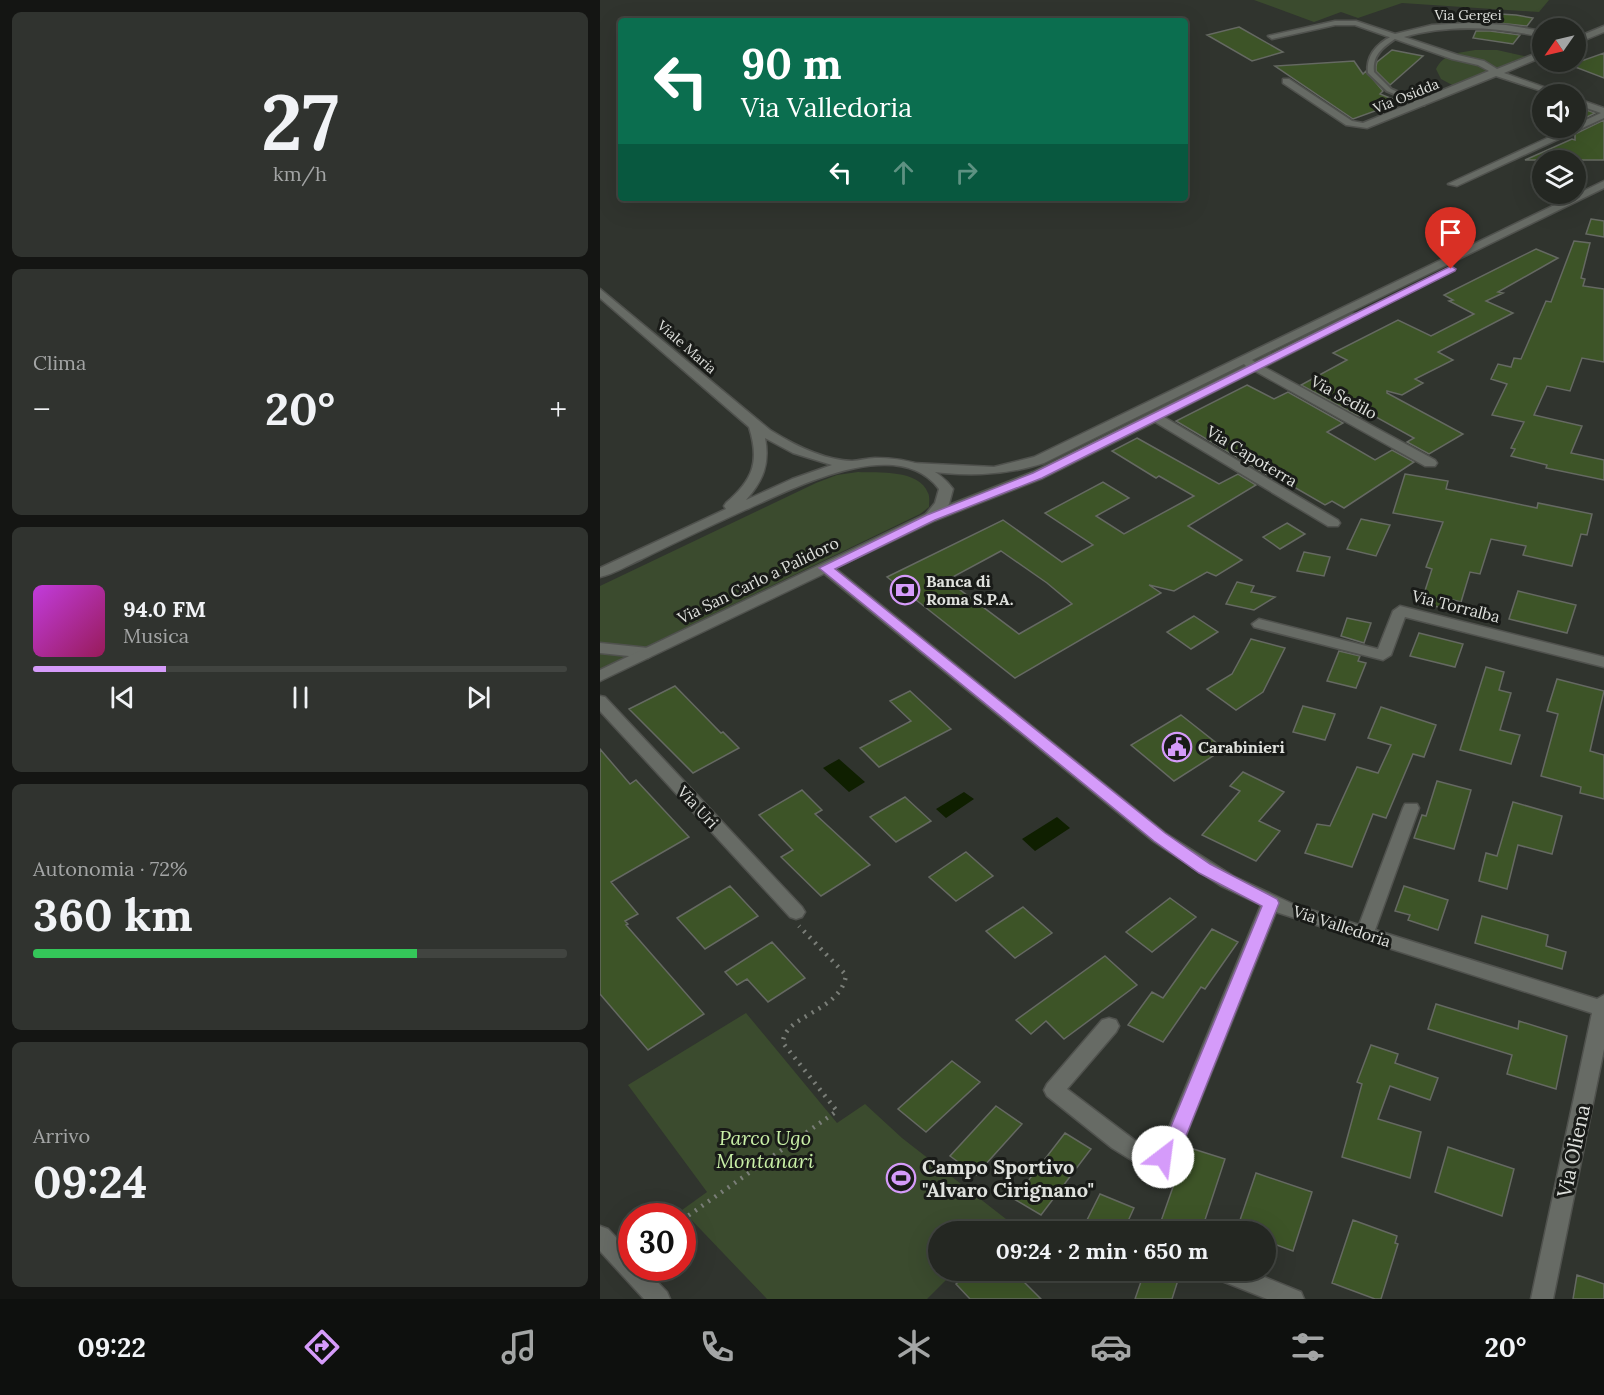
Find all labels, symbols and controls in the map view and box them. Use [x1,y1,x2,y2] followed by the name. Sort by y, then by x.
[1433,6,1502,24] street label: Via Gergei
[1532,18,1586,72] north arrow
[1532,18,1586,204] map controls
[741,37,842,91] text: 90 m
[642,42,720,120] icon: left
[261,72,339,171] text: 27
[1370,75,1441,118] street label: Via Osidda
[1532,84,1586,138] button: sound
[741,90,912,124] text: Via Valledoria
[1532,150,1586,204] button: layers
[824,156,857,189] icon: left
[887,156,920,189] icon: ahead
[950,156,983,189] icon: right
[273,161,327,186] text: km/h
[1425,207,1476,269] pin
[1434,216,1467,249] icon: arrive
[653,316,720,378] street label: Viale Maria
[33,350,86,375] text: Clima
[1307,370,1381,423] street label: Via Sedilo
[265,380,335,437] text: 20°
[33,388,51,430] text: −
[549,388,567,430] text: +
[1202,421,1301,491] street label: Via Capoterra
[673,532,842,628] street label: Via San Carlo a Palidoro
[926,571,1014,609] place label: Banca di Roma S.P.A.
[889,574,921,606] bank icon: Banca di Roma S.P.A.
[1409,585,1502,627] street label: Via Torralba
[123,595,206,623] text: 94.0 FM
[123,623,189,648] text: Musica
[106,681,139,714] icon: previous
[284,681,317,714] icon: pause
[462,681,495,714] icon: next
[1161,731,1193,763] public building icon: Carabinieri
[1198,737,1285,757] place label: Carabinieri
[673,781,723,832] street label: Via Uri
[33,856,187,881] text: Autonomia · 72%
[33,886,193,943] text: 360 km
[1290,901,1393,951] street label: Via Valledoria
[1551,1102,1595,1201] street label: Via Oliena
[33,1123,90,1148] text: Arrivo
[716,1125,814,1173] park label: Parco Ugo Montanari
[1131,1125,1195,1189] position arrow
[33,1153,147,1210] text: 09:24
[922,1154,1094,1202] place label: Campo Sportivo "Alvaro Cirignano"
[885,1162,917,1194] sports icon: Campo Sportivo "Alvaro Cirignano"
[618,1203,696,1281] speed limit sign: 30
[996,1237,1208,1265] text: 09:24 · 2 min · 650 m
[301,1326,343,1368] icon: directions
[498,1326,540,1368] icon: music
[696,1326,738,1368] icon: phone
[893,1326,935,1368] icon: climate
[1090,1326,1132,1368] icon: car
[1287,1326,1329,1368] icon: filters
[78,1330,146,1364] text: 09:22
[1484,1330,1526,1364] text: 20°

